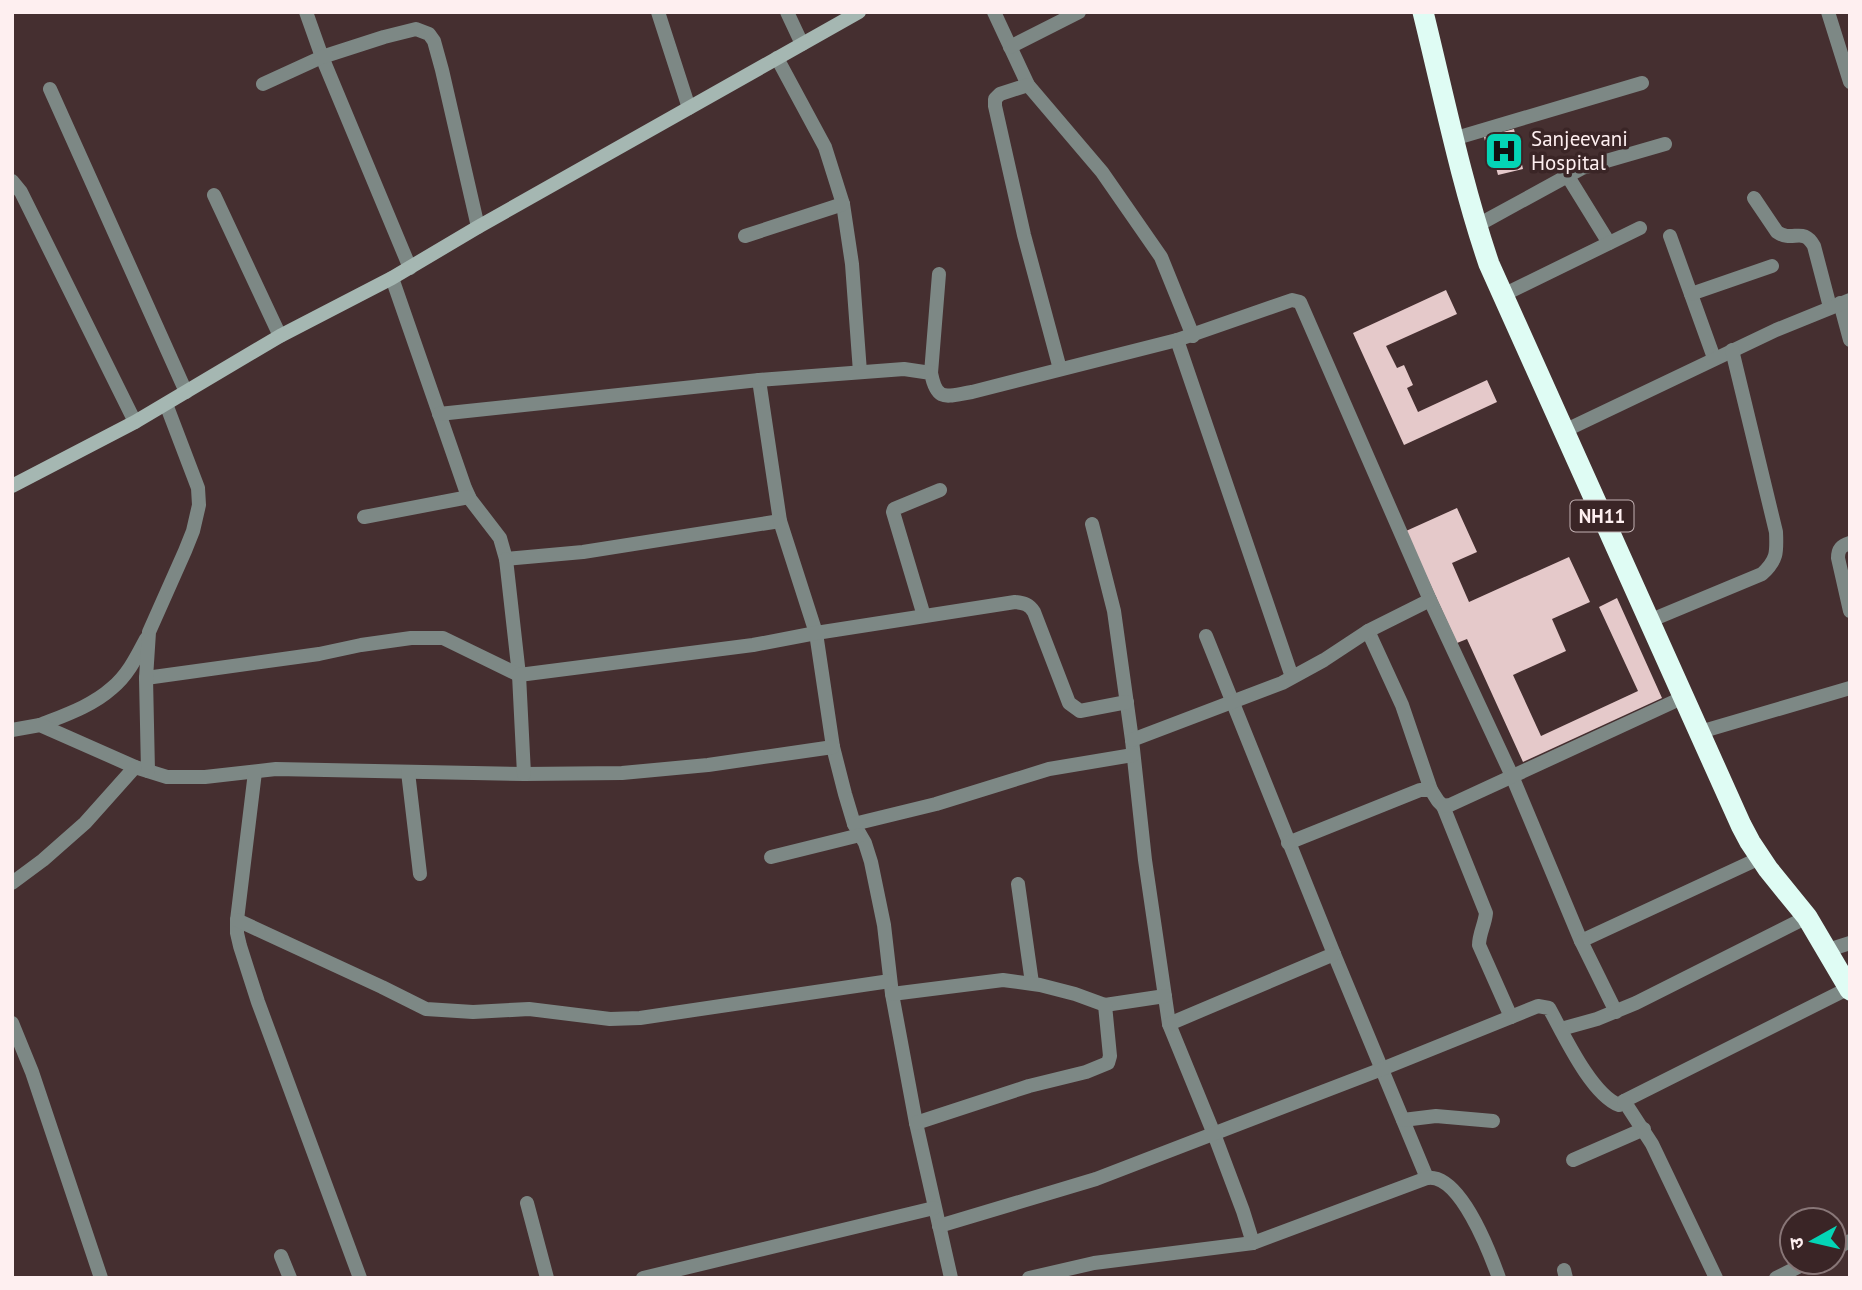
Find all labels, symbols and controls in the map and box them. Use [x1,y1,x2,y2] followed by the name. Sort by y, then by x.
[1531,125,1628,176] place label: Sanjeevani Hospital
[1483,130,1525,172] hospital icon: Sanjeevani Hospital
[1570,500,1634,531] road number: NH11
[1778,1206,1848,1276] north arrow
[1783,1235,1809,1251] text: उ

